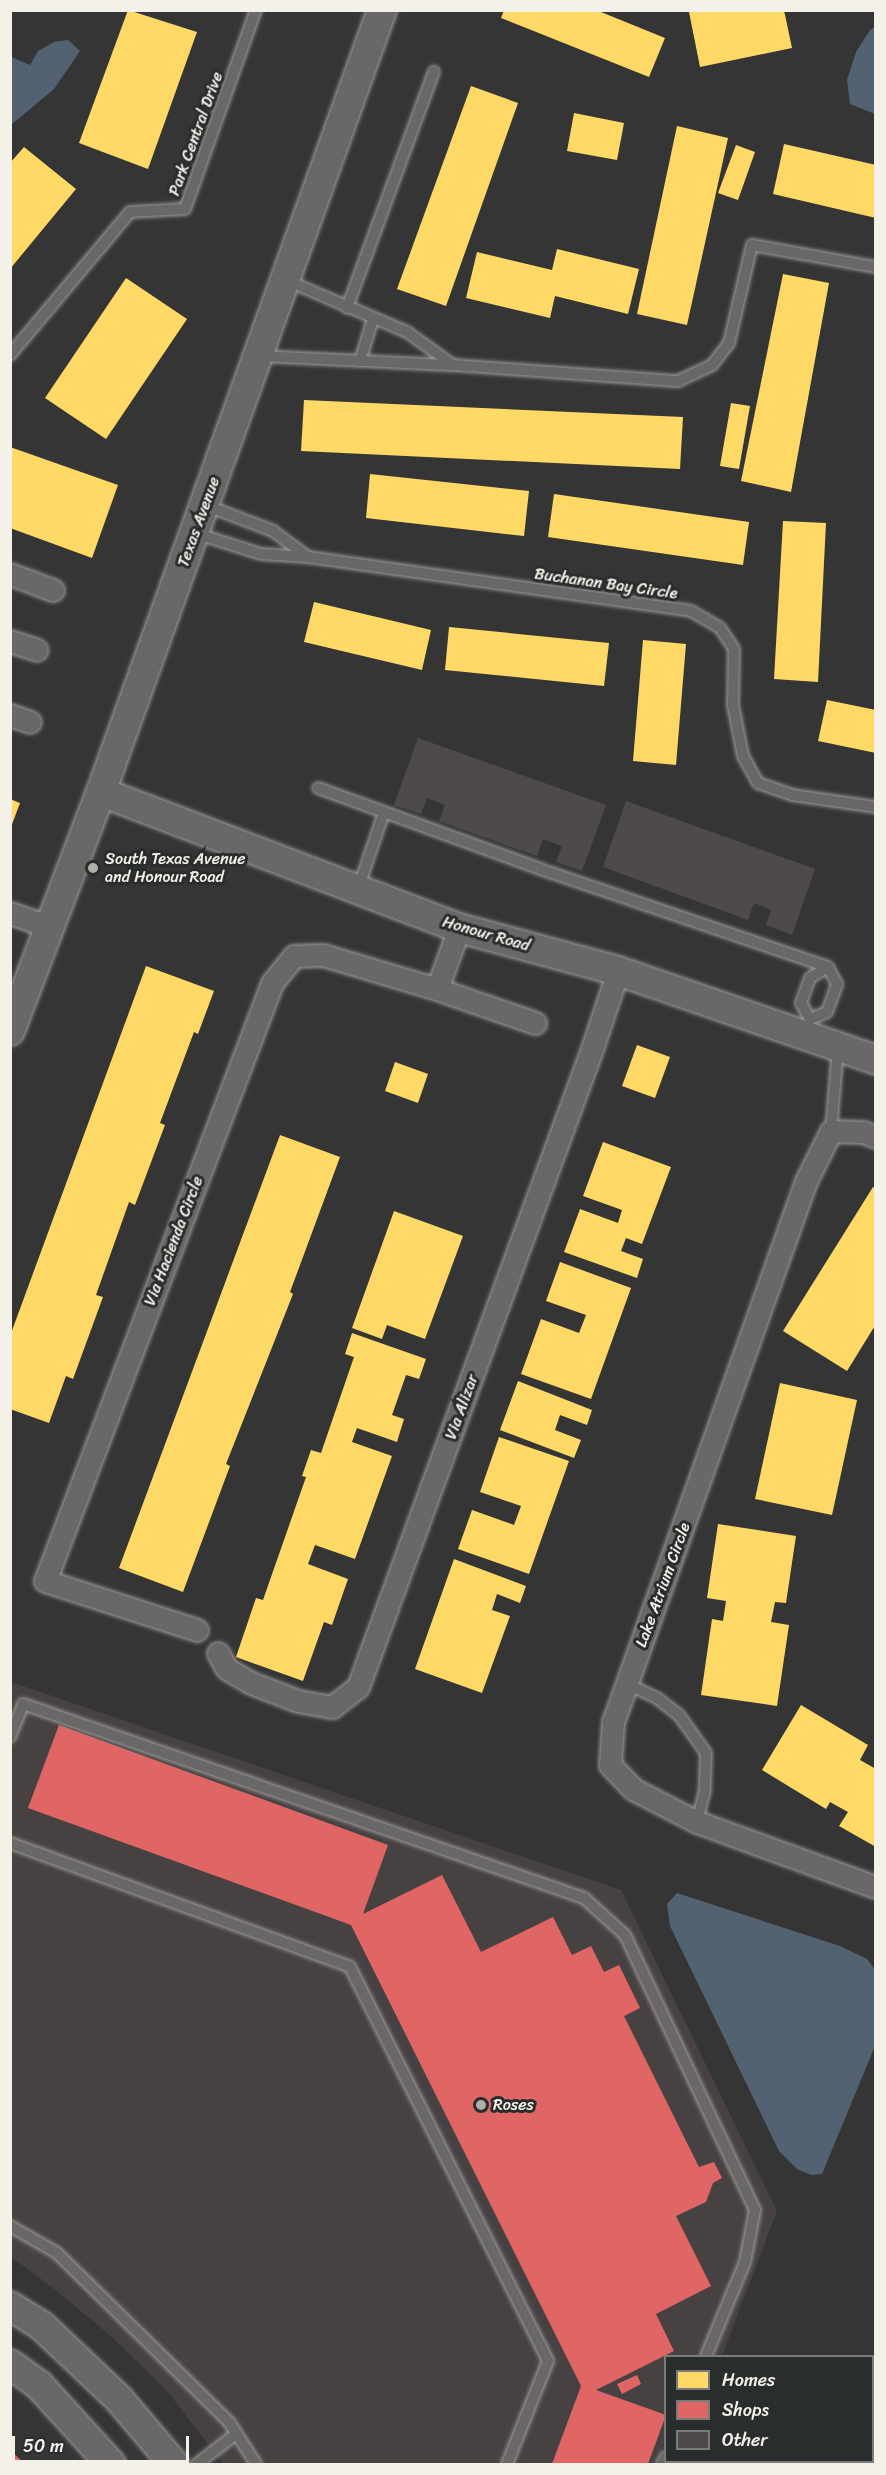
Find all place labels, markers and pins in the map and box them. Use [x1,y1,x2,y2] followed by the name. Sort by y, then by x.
[105,849,246,887] place label: South Texas Avenue and Honour Road
[86,861,100,875] marker: South Texas Avenue and Honour Road
[493,2095,534,2115] place label: Roses
[474,2098,488,2112] marker: Roses

